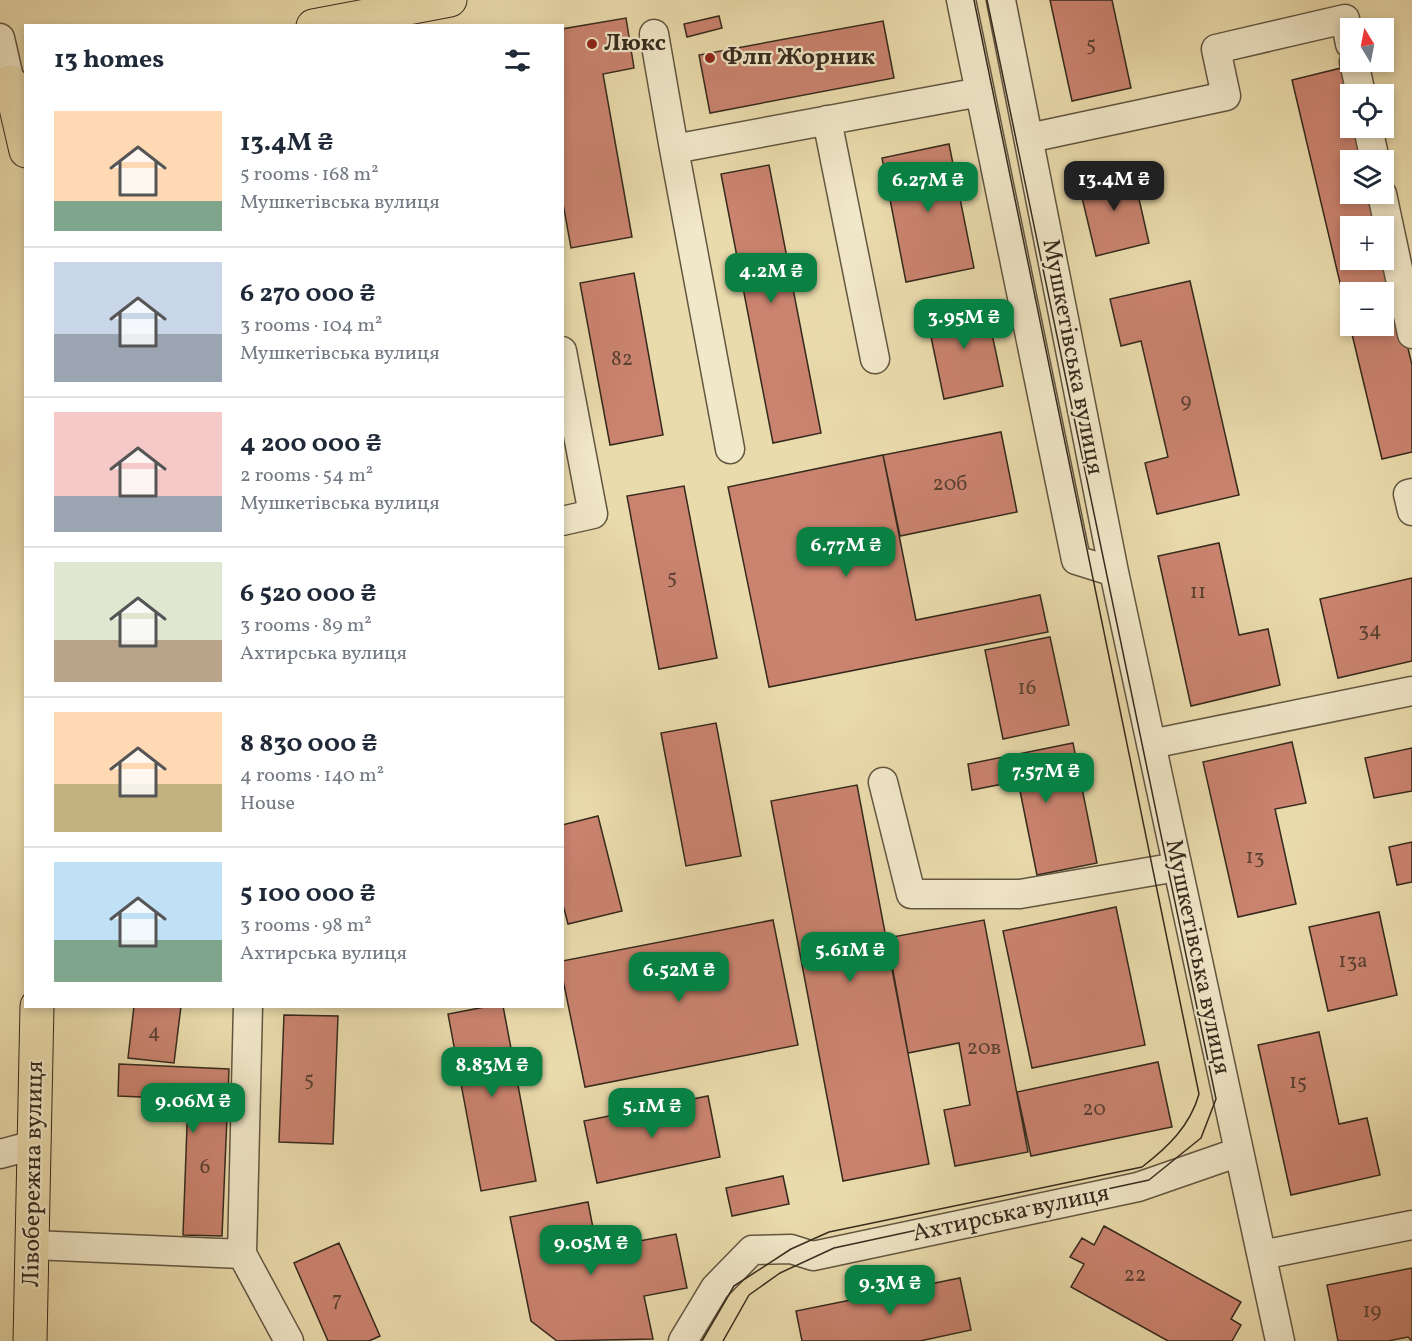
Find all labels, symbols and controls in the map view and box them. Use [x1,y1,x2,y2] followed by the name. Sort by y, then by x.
[1340,18,1394,72] north arrow
[1340,18,1394,336] map controls
[604,27,666,61] place label: Люкс
[1086,30,1096,59] house number: 5
[585,37,599,51] marker: Люкс
[722,41,875,75] place label: Флп Жорник
[54,42,164,78] text: 13 homes
[501,44,534,77] icon: filters
[703,51,717,65] marker: Флп Жорник
[1340,84,1394,138] button: locate
[240,125,333,161] text: 13.4M ₴
[102,135,174,207] icon: home
[1340,150,1394,204] button: layers
[240,161,379,189] text: 5 rooms · 168 m²
[1059,161,1169,212] pin: 13.4M ₴
[873,162,983,213] pin: 6.27M ₴
[1078,166,1150,194] text: 13.4M ₴
[892,167,964,195] text: 6.27M ₴
[240,189,440,217] text: Мушкетівська вулиця
[1340,216,1394,270] button: +
[1032,236,1112,478] street label: Мушкетівська вулиця
[722,253,820,304] pin: 4.2M ₴
[739,258,803,286] text: 4.2M ₴
[240,276,375,312] text: 6 270 000 ₴
[1340,282,1394,336] button: −
[102,286,174,358] icon: home
[909,299,1019,350] pin: 3.95M ₴
[928,304,1000,332] text: 3.95M ₴
[240,312,382,340] text: 3 rooms · 104 m²
[240,340,440,368] text: Мушкетівська вулиця
[611,345,633,374] house number: 82
[1181,387,1192,416] house number: 9
[240,426,382,462] text: 4 200 000 ₴
[102,436,174,508] icon: home
[240,462,373,490] text: 2 rooms · 54 m²
[933,470,967,499] house number: 20б
[240,490,440,518] text: Мушкетівська вулиця
[791,527,901,578] pin: 6.77M ₴
[810,532,882,560] text: 6.77M ₴
[667,563,677,592] house number: 5
[240,576,377,612] text: 6 520 000 ₴
[1190,578,1206,607] house number: 11
[102,586,174,658] icon: home
[240,612,372,640] text: 3 rooms · 89 m²
[1358,616,1382,645] house number: 34
[240,640,407,668] text: Ахтирська вулиця
[1018,674,1036,703] house number: 16
[240,726,378,762] text: 8 830 000 ₴
[102,736,174,808] icon: home
[991,753,1101,804] pin: 7.57M ₴
[1012,758,1080,786] text: 7.57M ₴
[240,762,384,790] text: 4 rooms · 140 m²
[240,790,295,818] text: House
[1155,836,1239,1078] street label: Мушкетівська вулиця
[1246,843,1264,872] house number: 13
[240,876,376,912] text: 5 100 000 ₴
[102,886,174,958] icon: home
[240,912,372,940] text: 3 rooms · 98 m²
[795,932,905,983] pin: 5.61M ₴
[815,937,885,965] text: 5.61M ₴
[240,940,407,968] text: Ахтирська вулиця
[1338,947,1368,976] house number: 13а
[624,952,734,1003] pin: 6.52M ₴
[643,957,715,985] text: 6.52M ₴
[148,1018,160,1047] house number: 4
[967,1034,1001,1063] house number: 20в
[437,1047,547,1098] pin: 8.83M ₴
[455,1052,529,1080] text: 8.83M ₴
[15,1060,53,1288] street label: Лівобережна вулиця
[304,1065,314,1094] house number: 5
[1289,1068,1307,1097] house number: 15
[138,1083,248,1134] pin: 9.06M ₴
[155,1088,231,1116] text: 9.06M ₴
[603,1088,701,1139] pin: 5.1M ₴
[622,1093,682,1121] text: 5.1M ₴
[1082,1095,1106,1124] house number: 20
[200,1153,210,1182] house number: 6
[909,1177,1113,1251] street label: Ахтирська вулиця
[536,1225,646,1276] pin: 9.05M ₴
[554,1230,628,1258] text: 9.05M ₴
[1124,1261,1146,1290] house number: 22
[841,1265,939,1316] pin: 9.3M ₴
[859,1270,921,1298] text: 9.3M ₴
[332,1286,342,1315] house number: 7
[1362,1297,1382,1326] house number: 19

